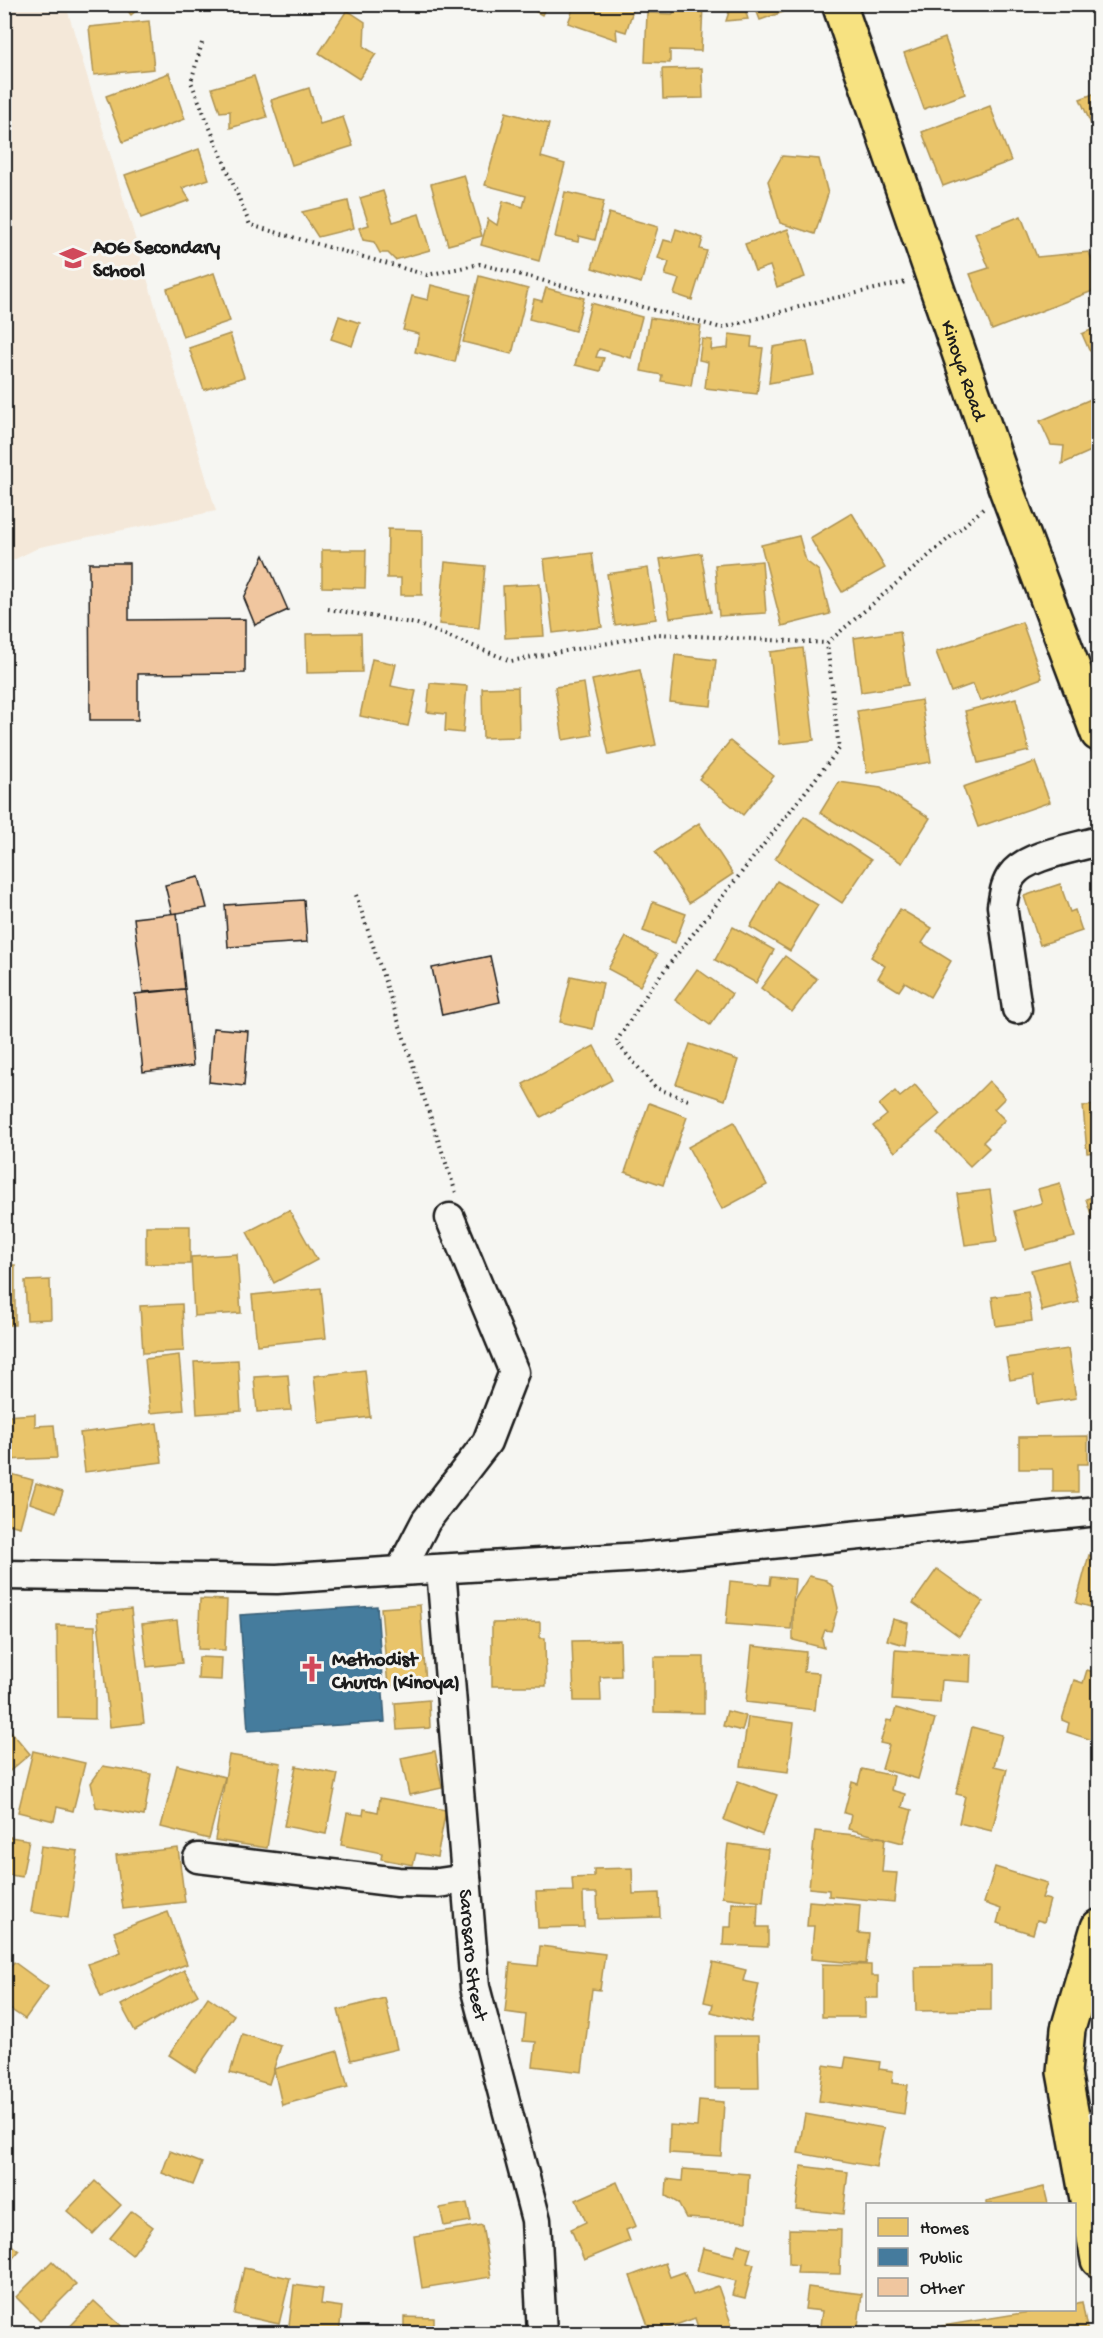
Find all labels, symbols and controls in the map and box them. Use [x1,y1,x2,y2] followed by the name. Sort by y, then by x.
[92,238,220,284] place label: AOG Secondary School
[58,243,88,273] school or university icon: AOG Secondary School
[934,318,990,426] street label: Kinoya Road
[331,1650,460,1696] place label: Methodist Church (Kinoya)
[297,1654,327,1684] church icon: Methodist Church (Kinoya)
[452,1888,492,2025] street label: Sarosaro Street
[866,2203,1076,2311] legend
[920,2219,970,2240] text: Homes
[919,2249,963,2270] text: Public
[920,2279,965,2300] text: Other

